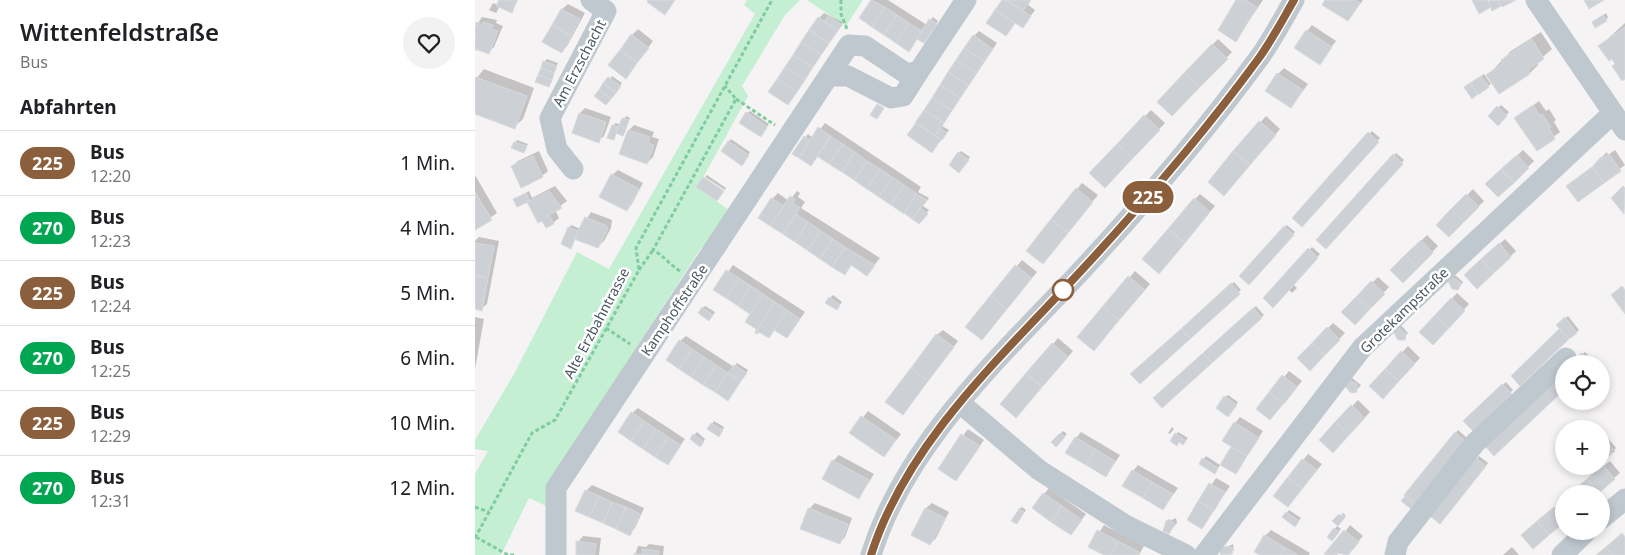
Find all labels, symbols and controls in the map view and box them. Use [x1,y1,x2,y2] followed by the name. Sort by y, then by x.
[20,15,219,48] text: Wittenfeldstraße
[548,16,610,110] street label: Am Erzschacht
[403,17,455,69] button: heart
[20,51,48,73] text: Bus
[20,94,117,120] text: Abfahrten
[90,139,125,165] text: Bus
[400,150,455,176] text: 1 Min.
[32,151,63,175] text: 225
[90,165,131,187] text: 12:20
[1119,181,1177,213] line badge: 225
[1133,185,1163,209] text: 225
[90,204,125,230] text: Bus
[400,215,455,241] text: 4 Min.
[32,216,63,240] text: 270
[90,230,131,252] text: 12:23
[636,260,712,360] street label: Kamphoffstraße
[1356,263,1452,357] street label: Grotekampstraße
[559,264,633,382] street label: Alte Erzbahntrasse
[90,269,125,295] text: Bus
[1052,279,1074,301] unlabelled marker
[400,280,455,306] text: 5 Min.
[32,281,63,305] text: 225
[90,295,131,317] text: 12:24
[90,334,125,360] text: Bus
[400,345,455,371] text: 6 Min.
[32,346,63,370] text: 270
[1555,355,1610,540] map controls
[1555,355,1610,410] button: locate
[90,360,131,382] text: 12:25
[90,399,125,425] text: Bus
[389,410,455,436] text: 10 Min.
[32,411,63,435] text: 225
[1555,420,1610,475] button: +
[90,425,131,447] text: 12:29
[90,464,125,490] text: Bus
[389,475,455,501] text: 12 Min.
[32,476,63,500] text: 270
[1555,485,1610,540] button: −
[90,490,131,512] text: 12:31

